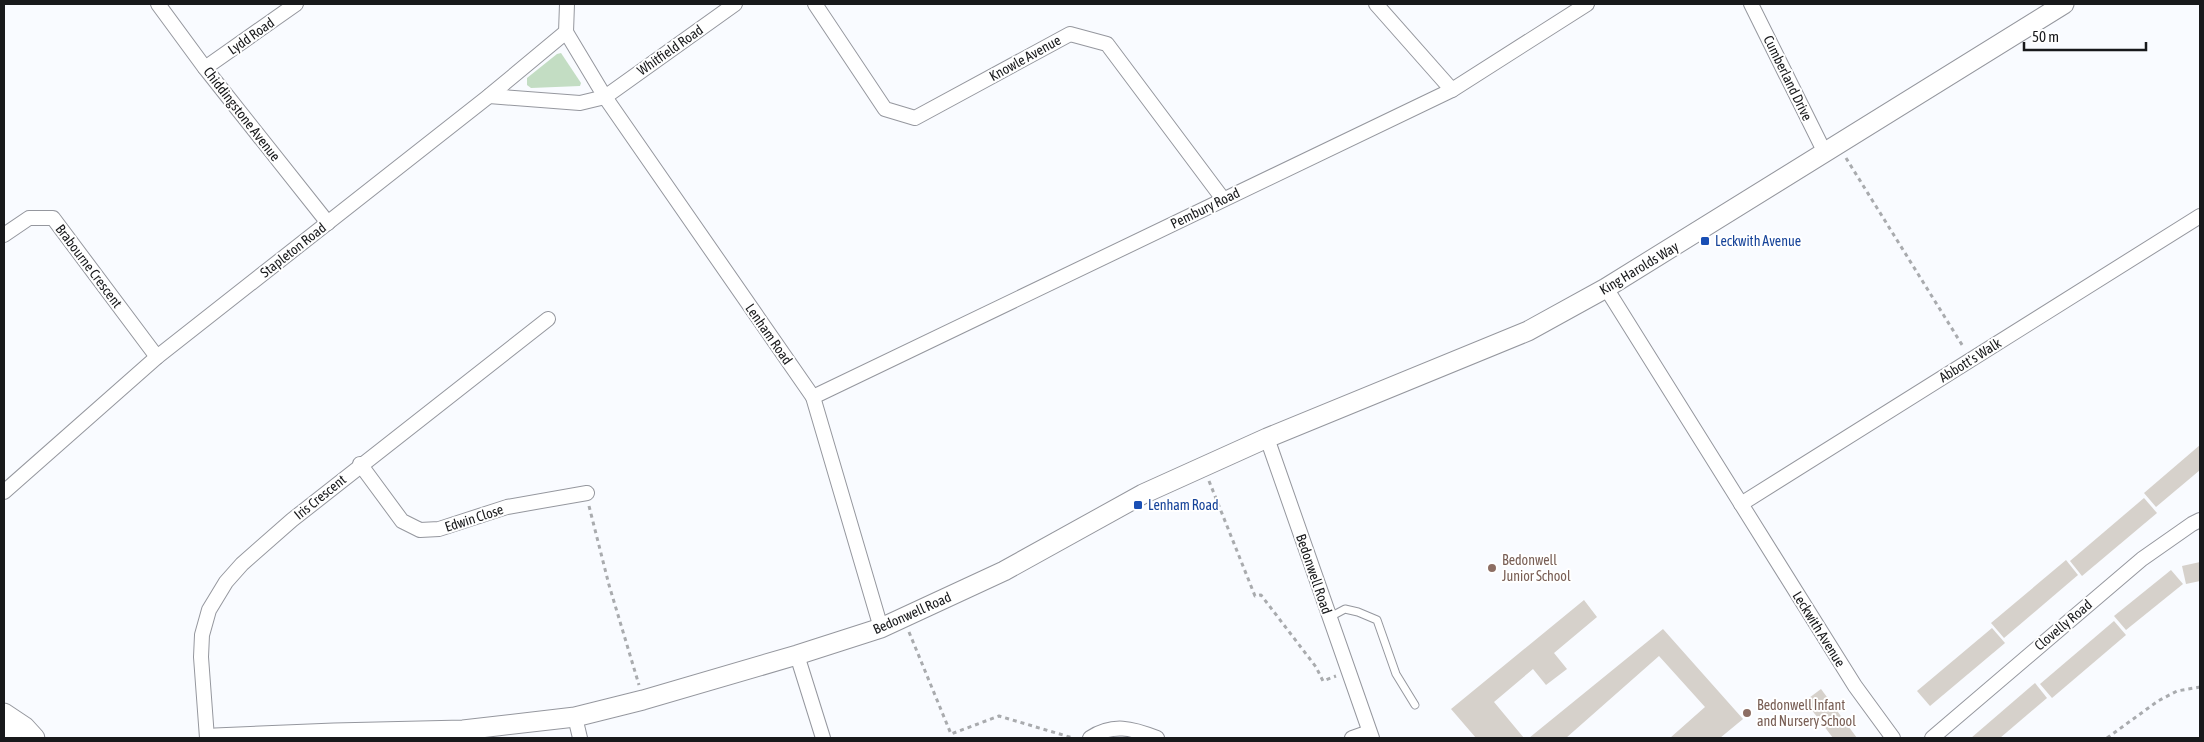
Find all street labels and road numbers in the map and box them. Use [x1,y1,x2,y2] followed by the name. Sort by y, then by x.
[225,14,277,58] street label: Lydd Road
[634,22,706,78] street label: Whitfield Road
[987,32,1063,84] street label: Knowle Avenue
[1760,33,1816,123] street label: Cumberland Drive
[200,64,284,164] street label: Chiddingstone Avenue
[1168,184,1242,232] street label: Pembury Road
[257,219,329,281] street label: Stapleton Road
[52,221,126,311] street label: Brabourne Crescent
[1597,238,1682,298] street label: King Harolds Way
[742,300,796,368] street label: Lenham Road
[1936,335,2004,385] street label: Abbott's Walk
[291,471,349,523] street label: Iris Crescent
[443,501,505,535] street label: Edwin Close
[1293,532,1335,616] street label: Bedonwell Road
[1789,588,1849,670] street label: Leckwith Avenue
[871,589,953,637] street label: Bedonwell Road
[2031,596,2095,654] street label: Clovelly Road

